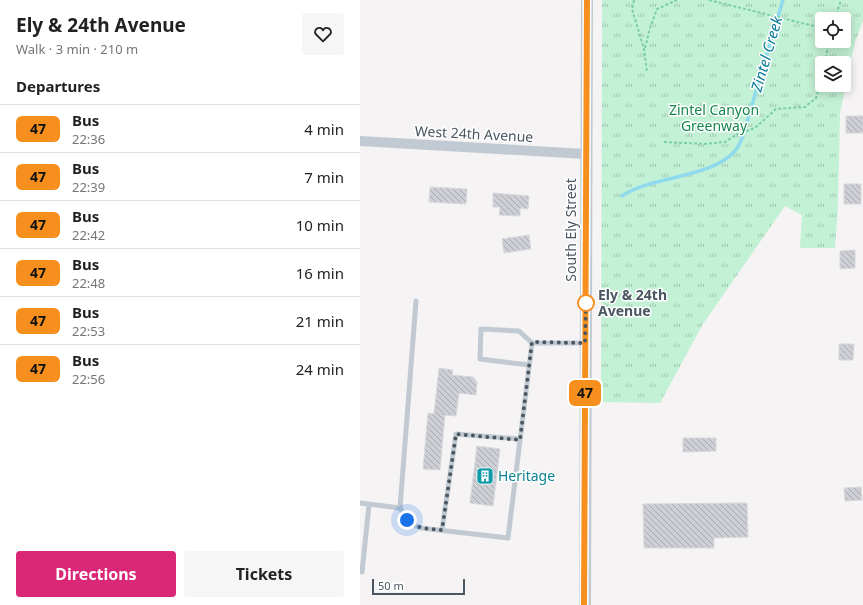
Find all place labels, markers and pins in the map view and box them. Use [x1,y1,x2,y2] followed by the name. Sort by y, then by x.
[598,285,667,320] place label: Ely & 24th Avenue
[577,294,595,312] marker: Ely & 24th Avenue
[475,466,495,486] building icon: Heritage
[498,466,555,485] place label: Heritage

